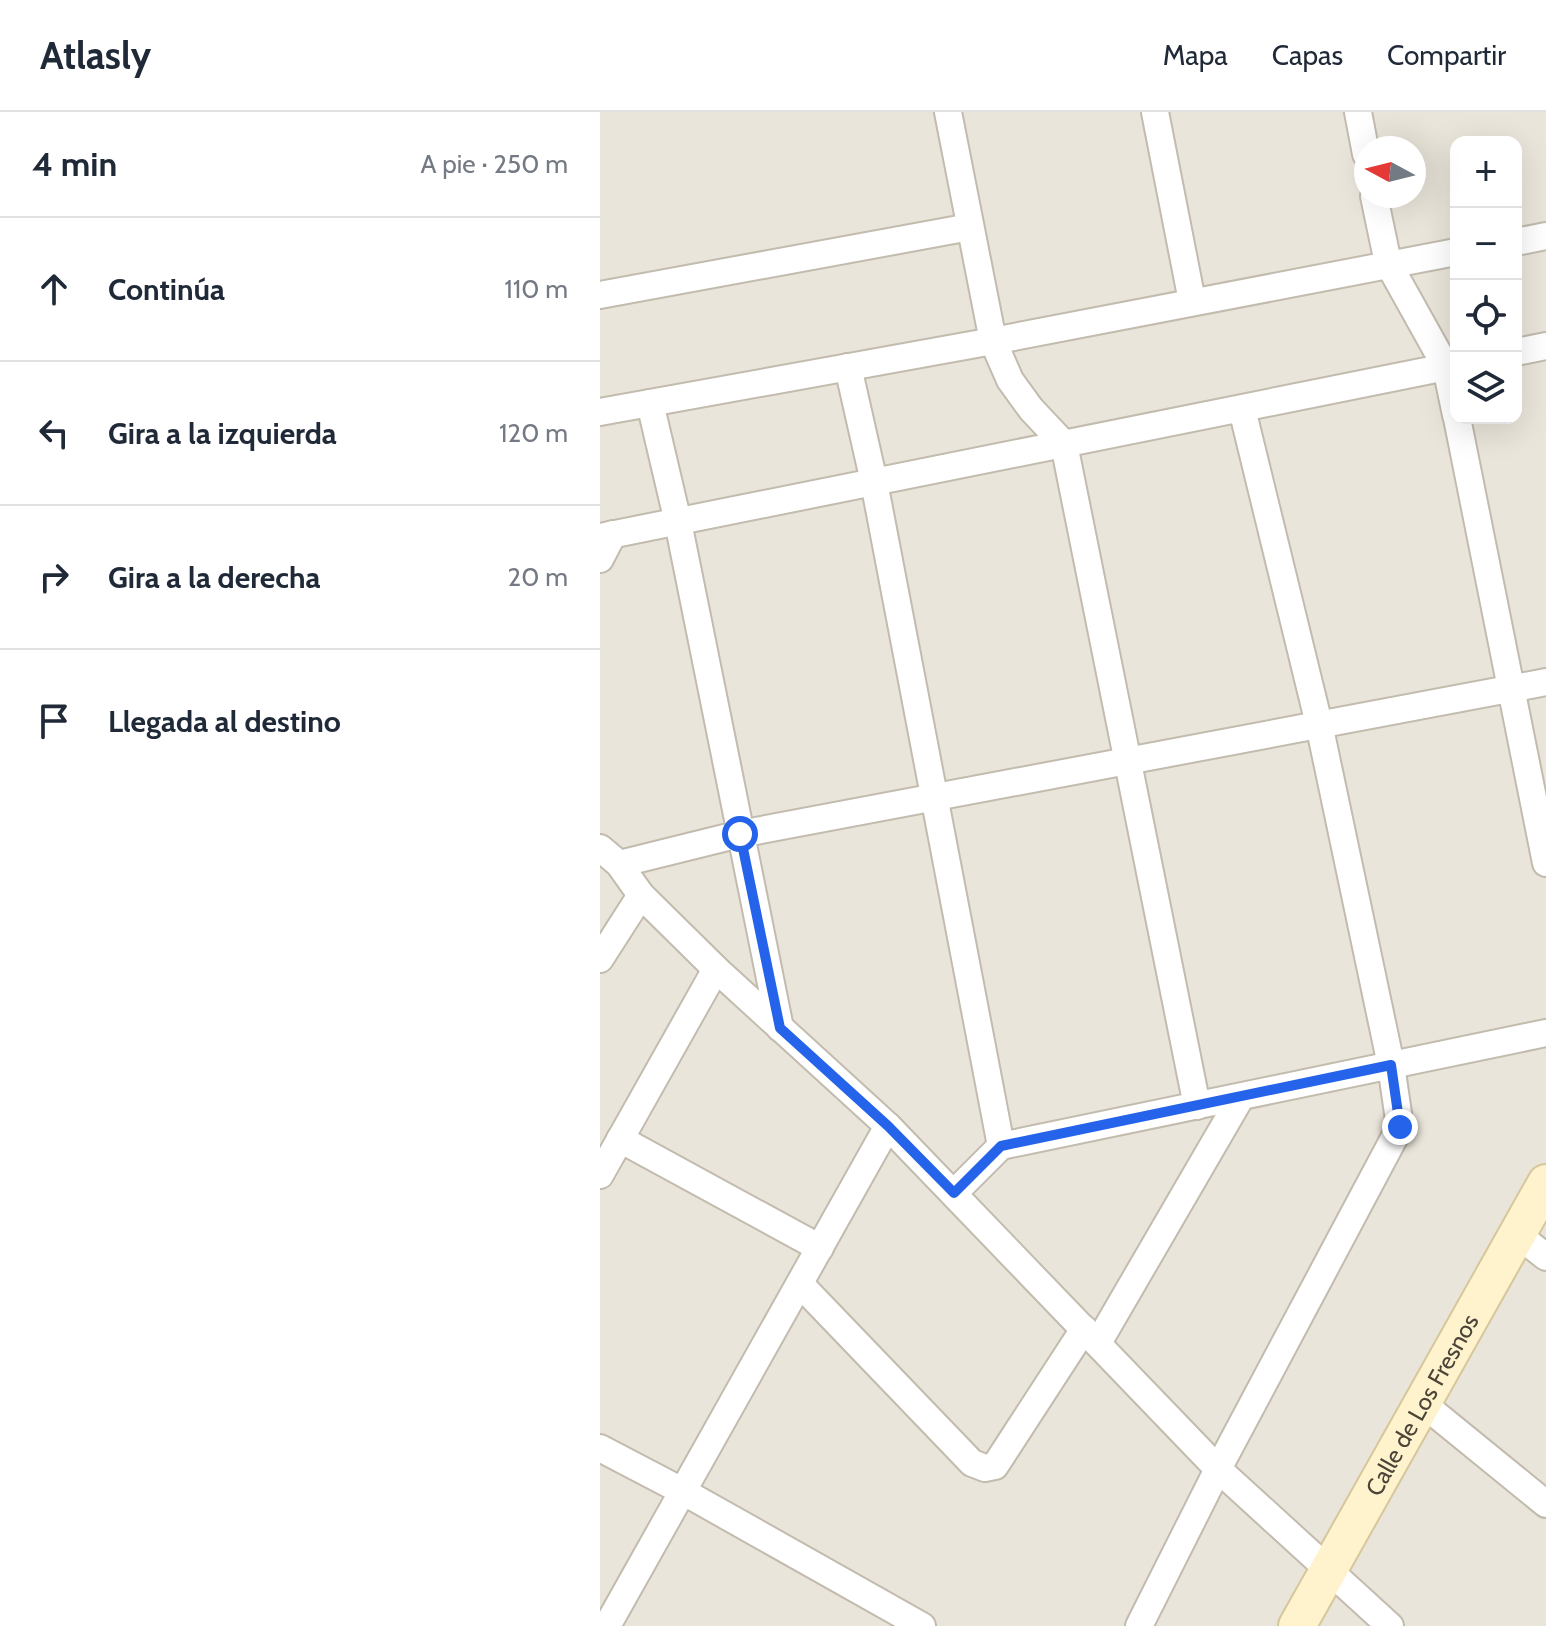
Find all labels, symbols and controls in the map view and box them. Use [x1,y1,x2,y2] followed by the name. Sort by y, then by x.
[40,32,151,79] text: Atlasly
[1163,38,1228,72] text: Mapa
[1272,38,1343,72] text: Capas
[1387,38,1506,72] text: Compartir
[1354,136,1426,208] north arrow
[1450,136,1522,424] map controls
[1450,136,1522,208] button: +
[32,143,117,185] text: 4 min
[420,148,568,180] text: A pie · 250 m
[1450,208,1522,280] button: −
[32,267,76,311] icon: ahead
[108,271,225,308] text: Continúa
[504,273,568,305] text: 110 m
[1450,280,1522,352] button: locate
[1450,352,1522,424] button: layers
[32,411,76,455] icon: left
[108,415,337,452] text: Gira a la izquierda
[499,417,568,449] text: 120 m
[32,555,76,599] icon: right
[108,559,320,596] text: Gira a la derecha
[508,561,568,593] text: 20 m
[32,699,76,743] icon: arrive
[108,703,341,740] text: Llegada al destino
[722,816,758,852] route start
[1382,1109,1418,1145] route end
[1359,1308,1484,1501] street label: Calle de Los Fresnos

